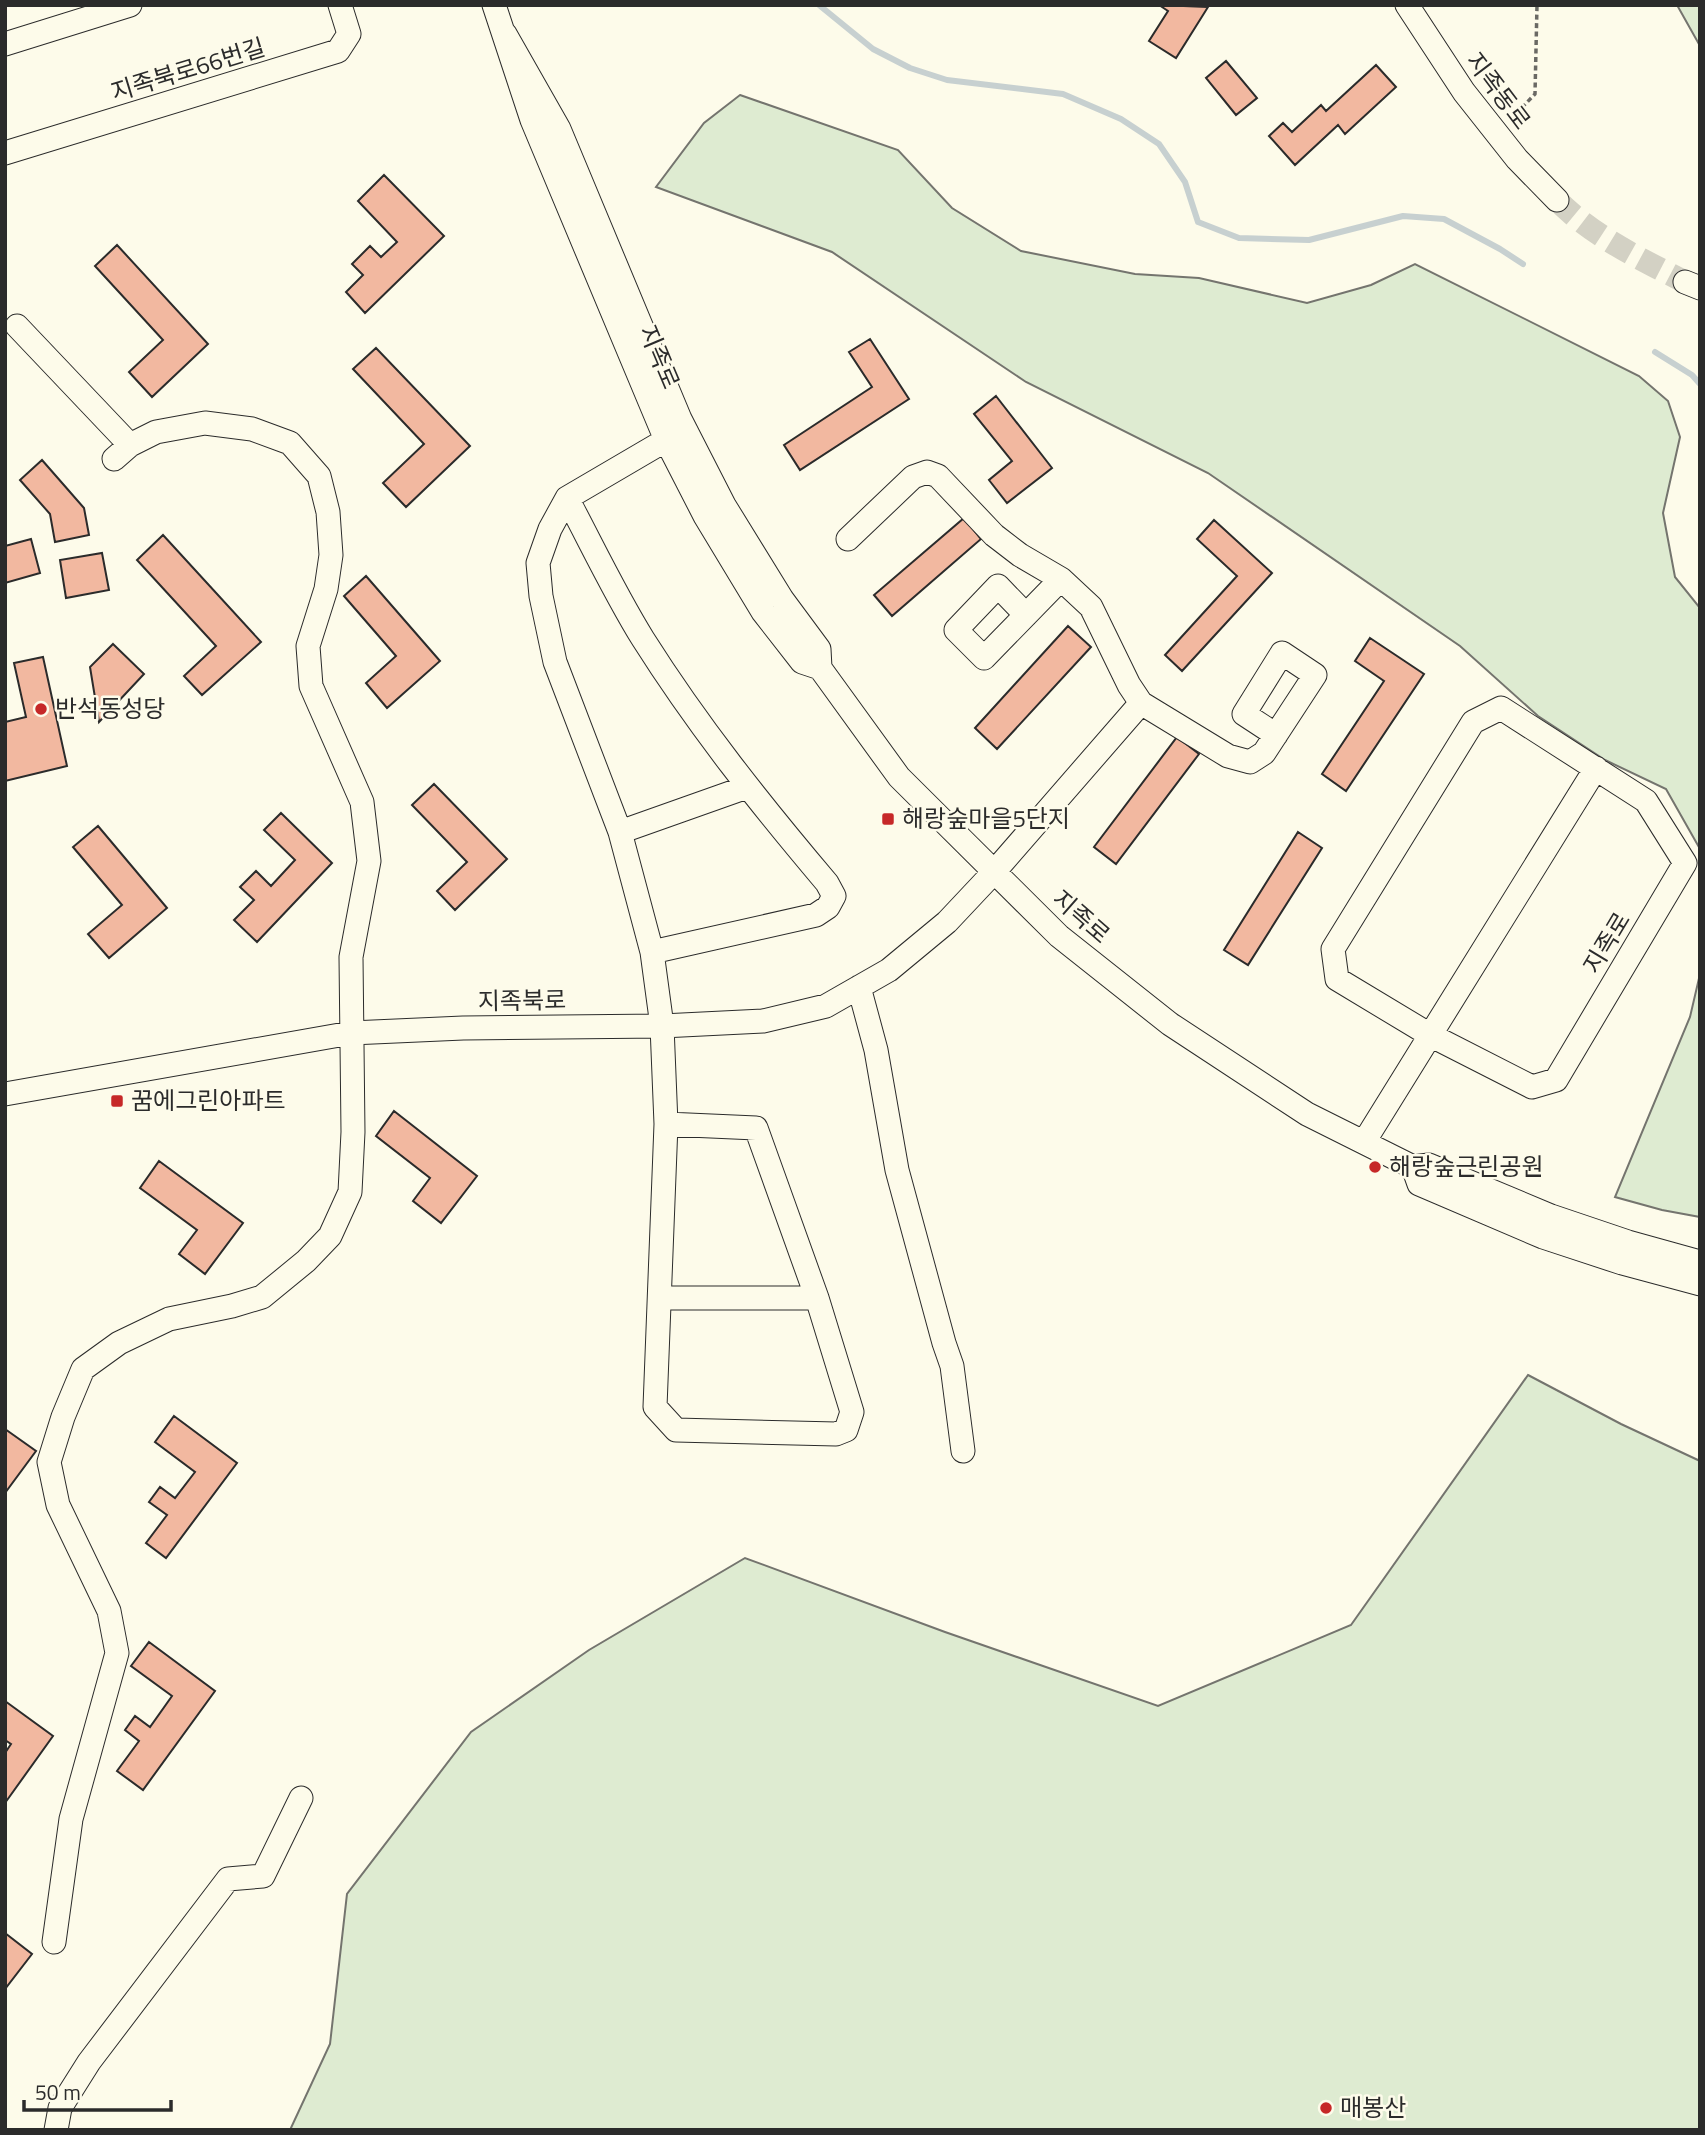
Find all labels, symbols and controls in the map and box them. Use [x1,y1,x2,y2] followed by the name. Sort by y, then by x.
[106,29,269,110] street label: 지족북로66번길
[1458,44,1540,137] street label: 지족동로
[630,319,689,394] street label: 지족로
[55,690,165,726] place label: 반석동성당
[33,701,49,717] marker: 반석동성당
[902,800,1070,836] place label: 해랑숲마을5단지
[880,811,896,827] marker: 해랑숲마을5단지
[1045,881,1118,952] street label: 지족로
[1574,905,1639,980] street label: 지족로
[478,981,566,1019] street label: 지족북로
[131,1082,286,1118] place label: 꿈에그린아파트
[109,1093,125,1109] marker: 꿈에그린아파트
[1389,1148,1544,1184] place label: 해랑숲근린공원
[1367,1159,1383,1175] marker: 해랑숲근린공원
[24,2068,172,2112] scale bar
[35,2076,81,2108] text: 50 m
[1340,2089,1406,2125] place label: 매봉산
[1318,2100,1334,2116] marker: 매봉산

